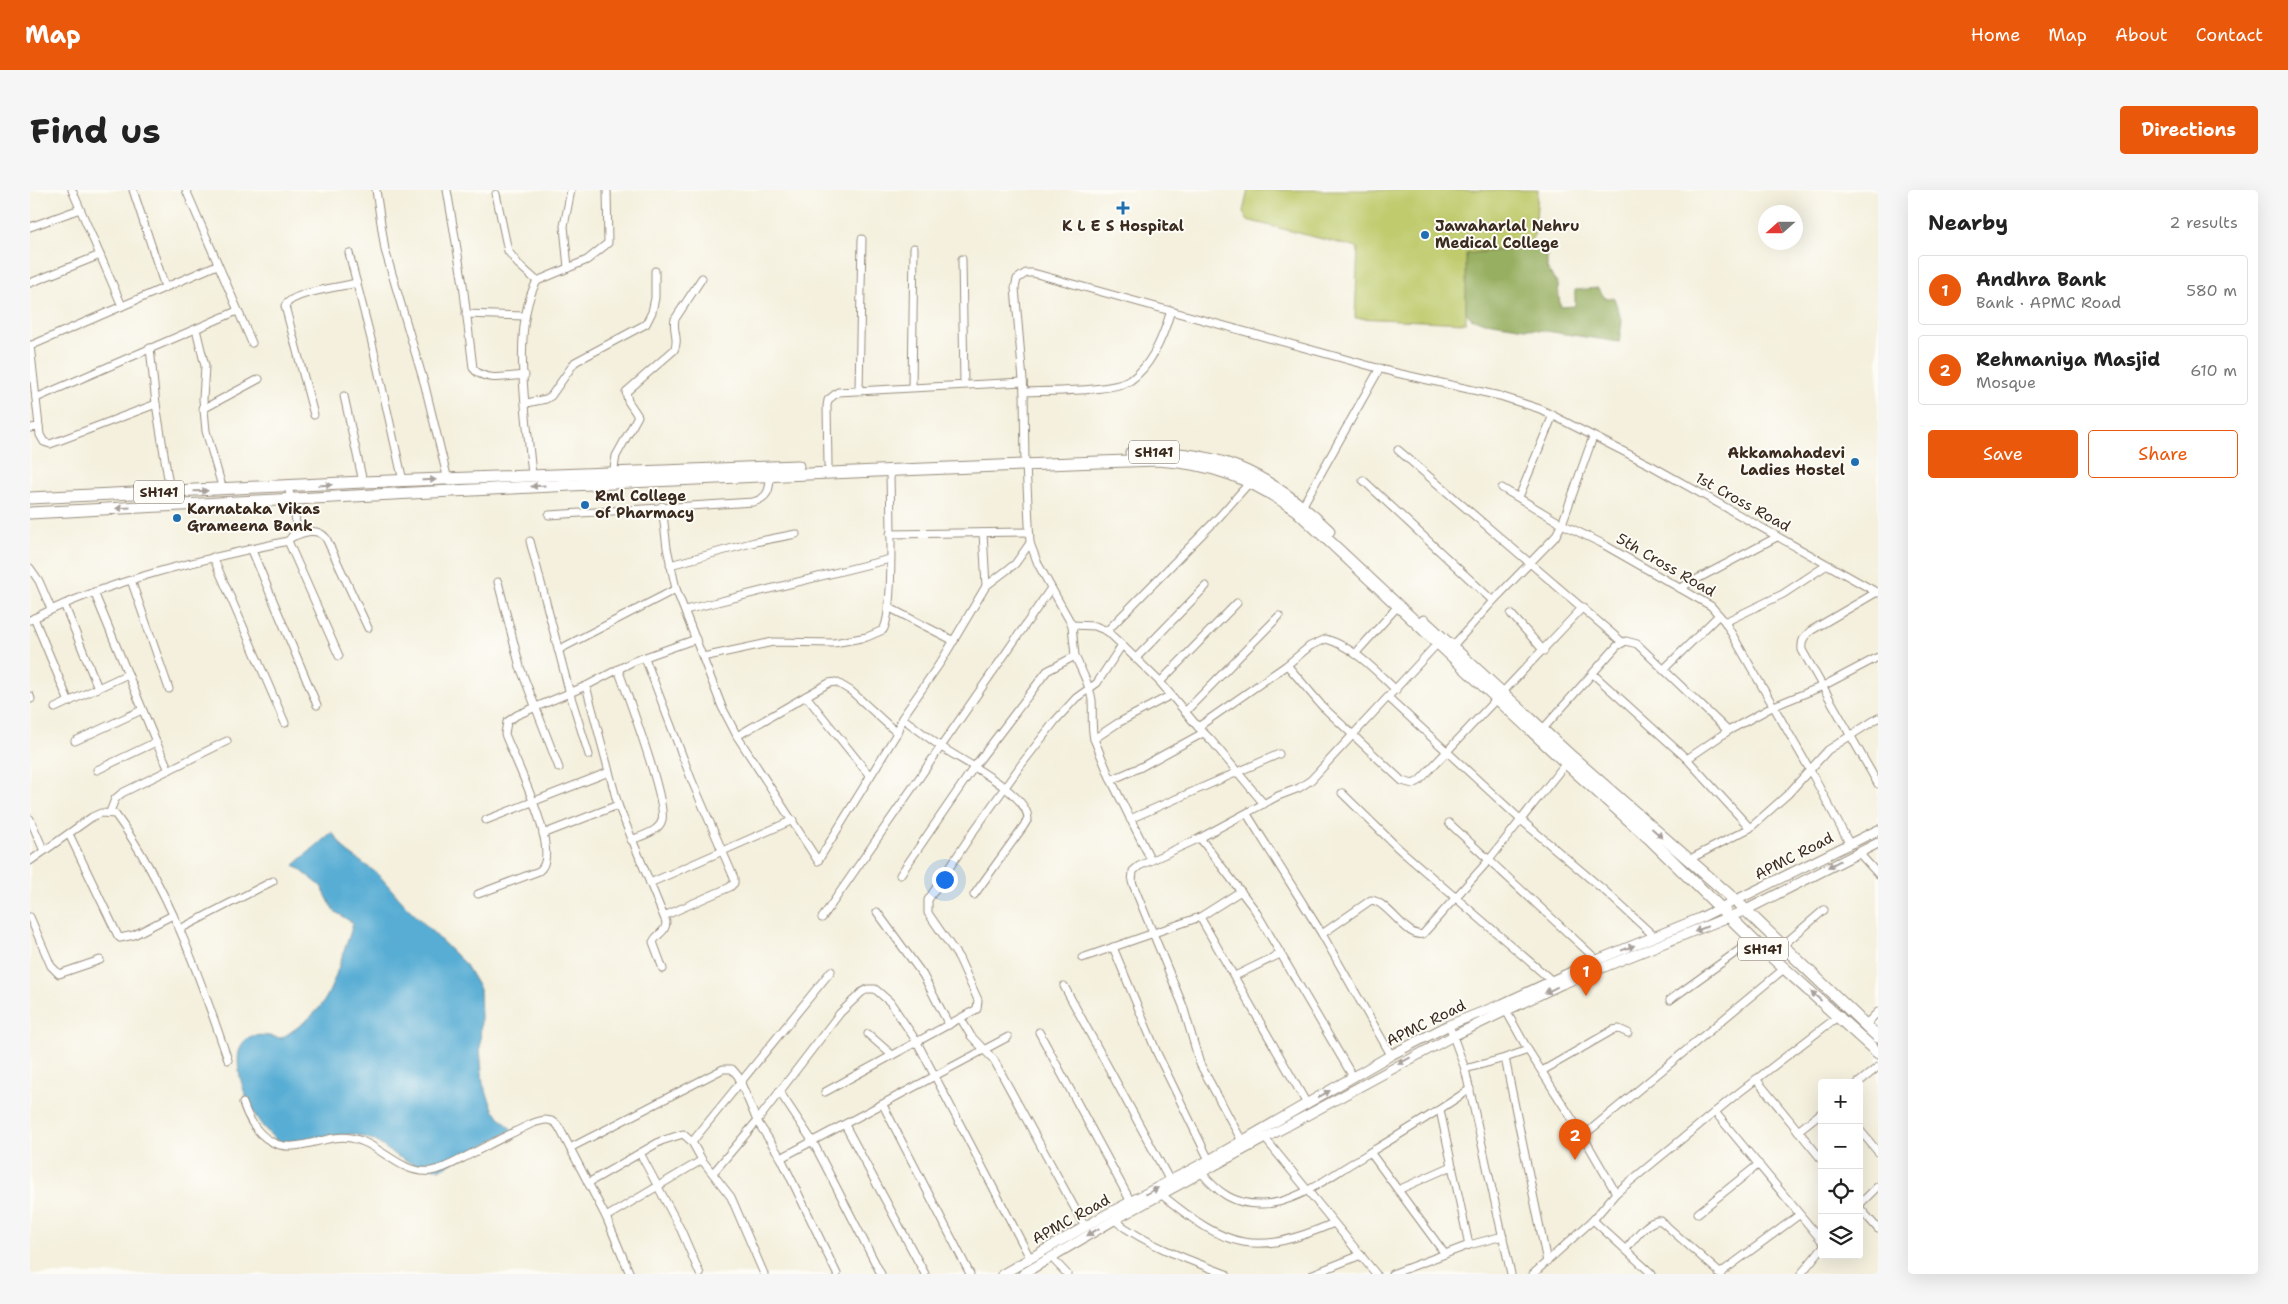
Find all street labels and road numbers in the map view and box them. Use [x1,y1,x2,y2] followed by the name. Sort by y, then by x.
[1129,440,1179,464] road number: SH141
[1692,468,1794,537] street label: 1st Cross Road
[134,480,184,504] road number: SH141
[1613,529,1720,602] street label: 5th Cross Road
[1751,827,1837,884] street label: APMC Road
[1738,938,1788,961] road number: SH141
[1383,995,1469,1051] street label: APMC Road
[1029,1189,1114,1249] street label: APMC Road

